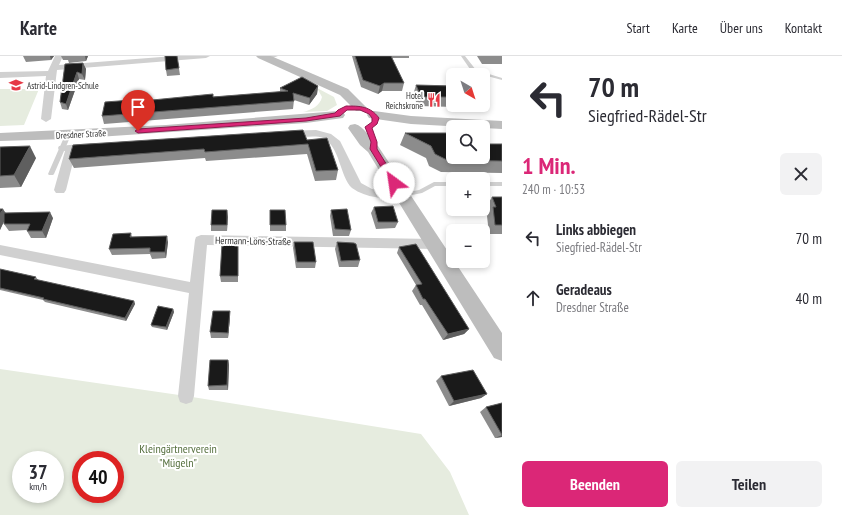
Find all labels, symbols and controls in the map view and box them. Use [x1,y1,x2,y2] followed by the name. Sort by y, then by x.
[20,16,57,40] text: Karte
[626,19,650,37] text: Start
[672,19,698,37] text: Karte
[720,19,763,37] text: Über uns
[785,19,822,37] text: Kontakt
[446,68,490,112] north arrow
[446,68,490,268] map controls
[588,68,639,105] text: 70 m
[522,72,574,124] icon: left
[8,77,24,93] school or university icon: Astrid-Lindgren-Schule
[27,80,99,91] place label: Astrid-Lindgren-Schule
[121,90,155,131] pin
[386,90,424,111] place label: Hotel Reichskrone
[426,92,442,108] restaurant icon: Hotel Reichskrone
[127,96,149,118] icon: arrive
[588,104,707,127] text: Siegfried-Rädel-Str
[446,120,490,164] button: search
[56,127,107,141] street label: Dresdner Straße
[522,150,576,181] text: 1 Min.
[780,153,822,195] button: close
[373,162,415,204] position arrow
[446,172,490,216] button: +
[522,181,585,198] text: 240 m · 10:53
[556,220,636,239] text: Links abbiegen
[446,224,490,268] button: −
[522,227,544,249] icon: left
[796,229,822,248] text: 70 m
[215,234,291,248] street label: Hermann-Löns-Straße
[556,239,642,256] text: Siegfried-Rädel-Str
[556,280,612,299] text: Geradeaus
[522,287,544,309] icon: ahead
[796,289,822,308] text: 40 m
[556,299,629,316] text: Dresdner Straße
[139,441,217,470] park label: Kleingärtnerverein "Mügeln"
[72,451,124,503] speed limit sign: 40
[28,459,48,485] text: 37
[522,461,668,507] button: Beenden
[676,461,822,507] button: Teilen
[29,480,47,493] text: km/h

